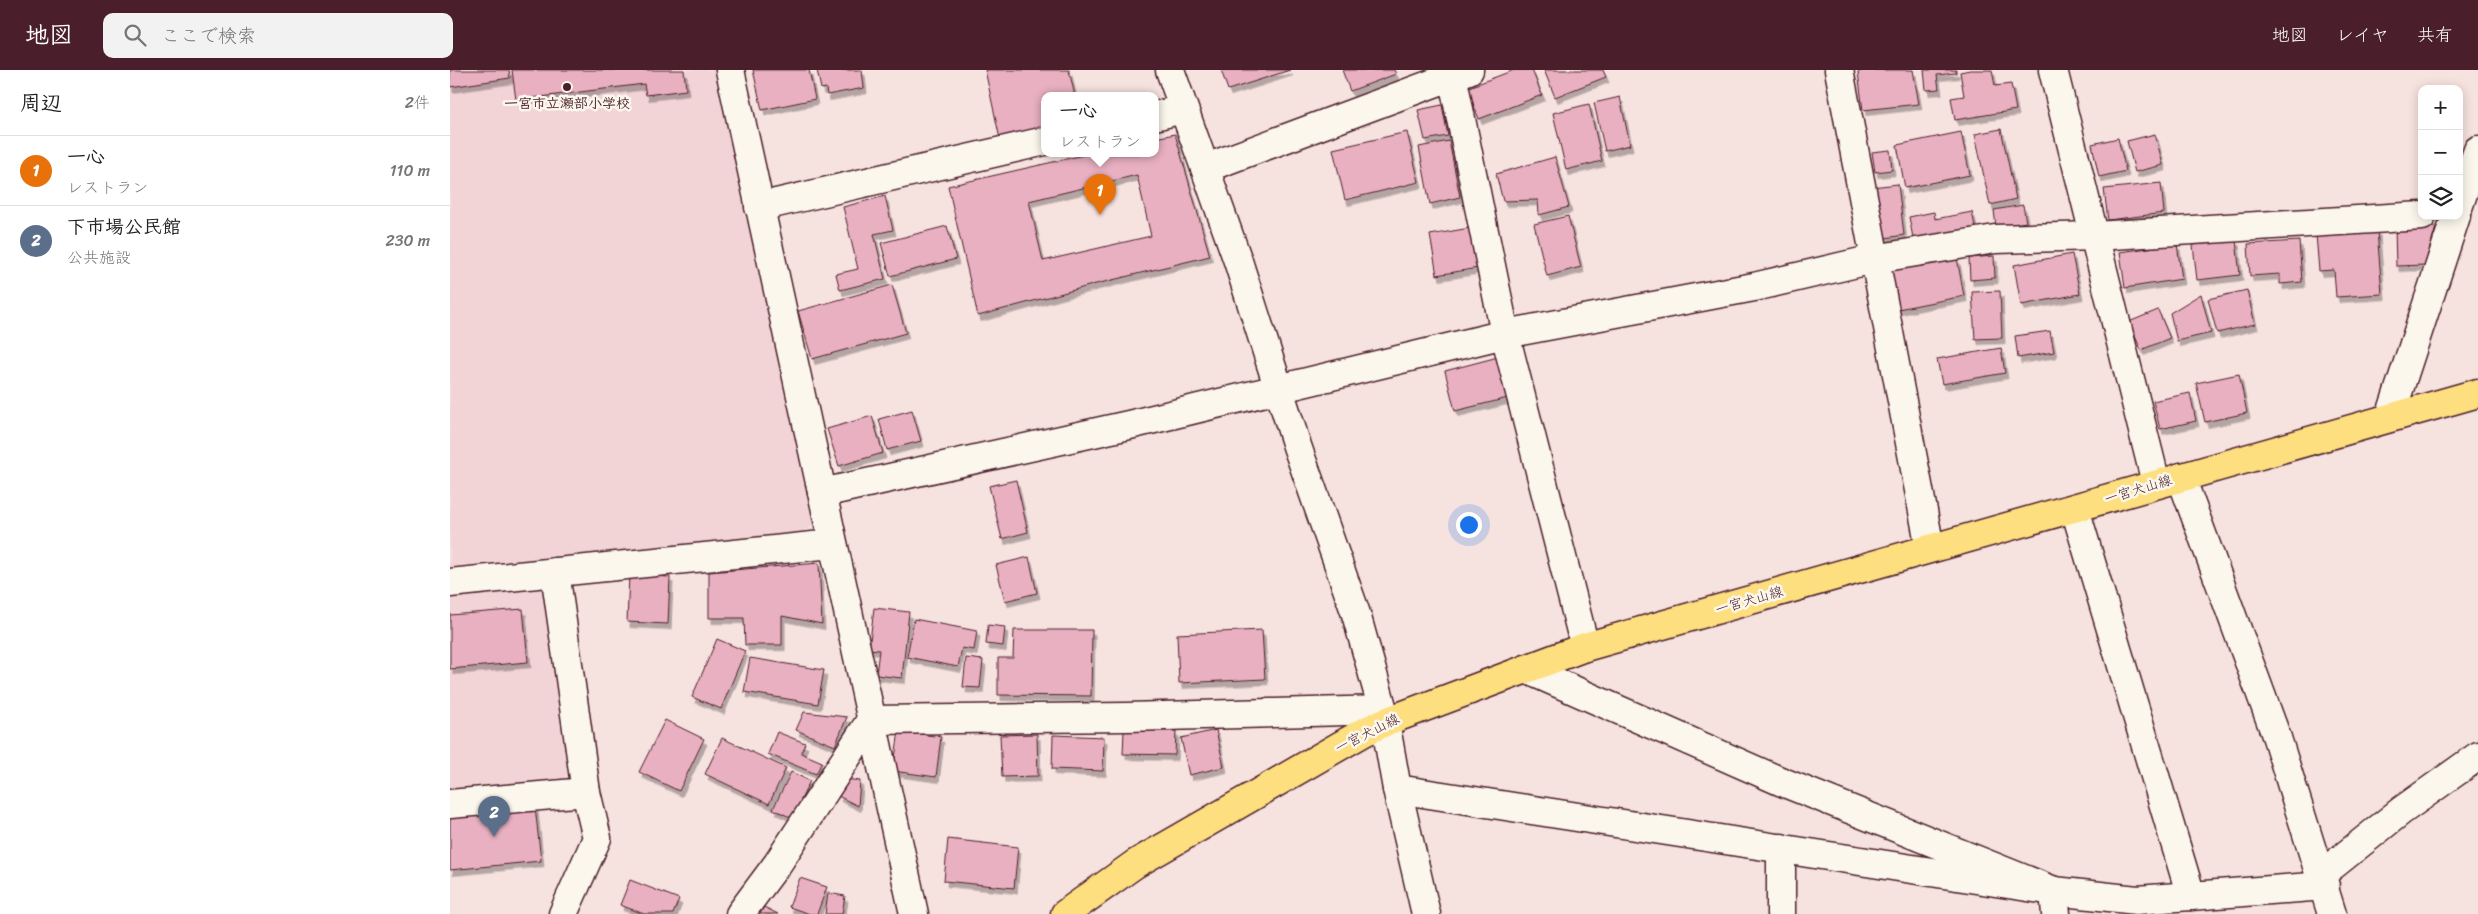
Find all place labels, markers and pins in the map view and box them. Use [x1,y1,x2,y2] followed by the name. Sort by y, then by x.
[561,81,573,93] marker: 一宮市立瀬部小学校
[504,91,630,116] place label: 一宮市立瀬部小学校
[1084,174,1116,215] pin: 1
[478,796,510,837] pin: 2

